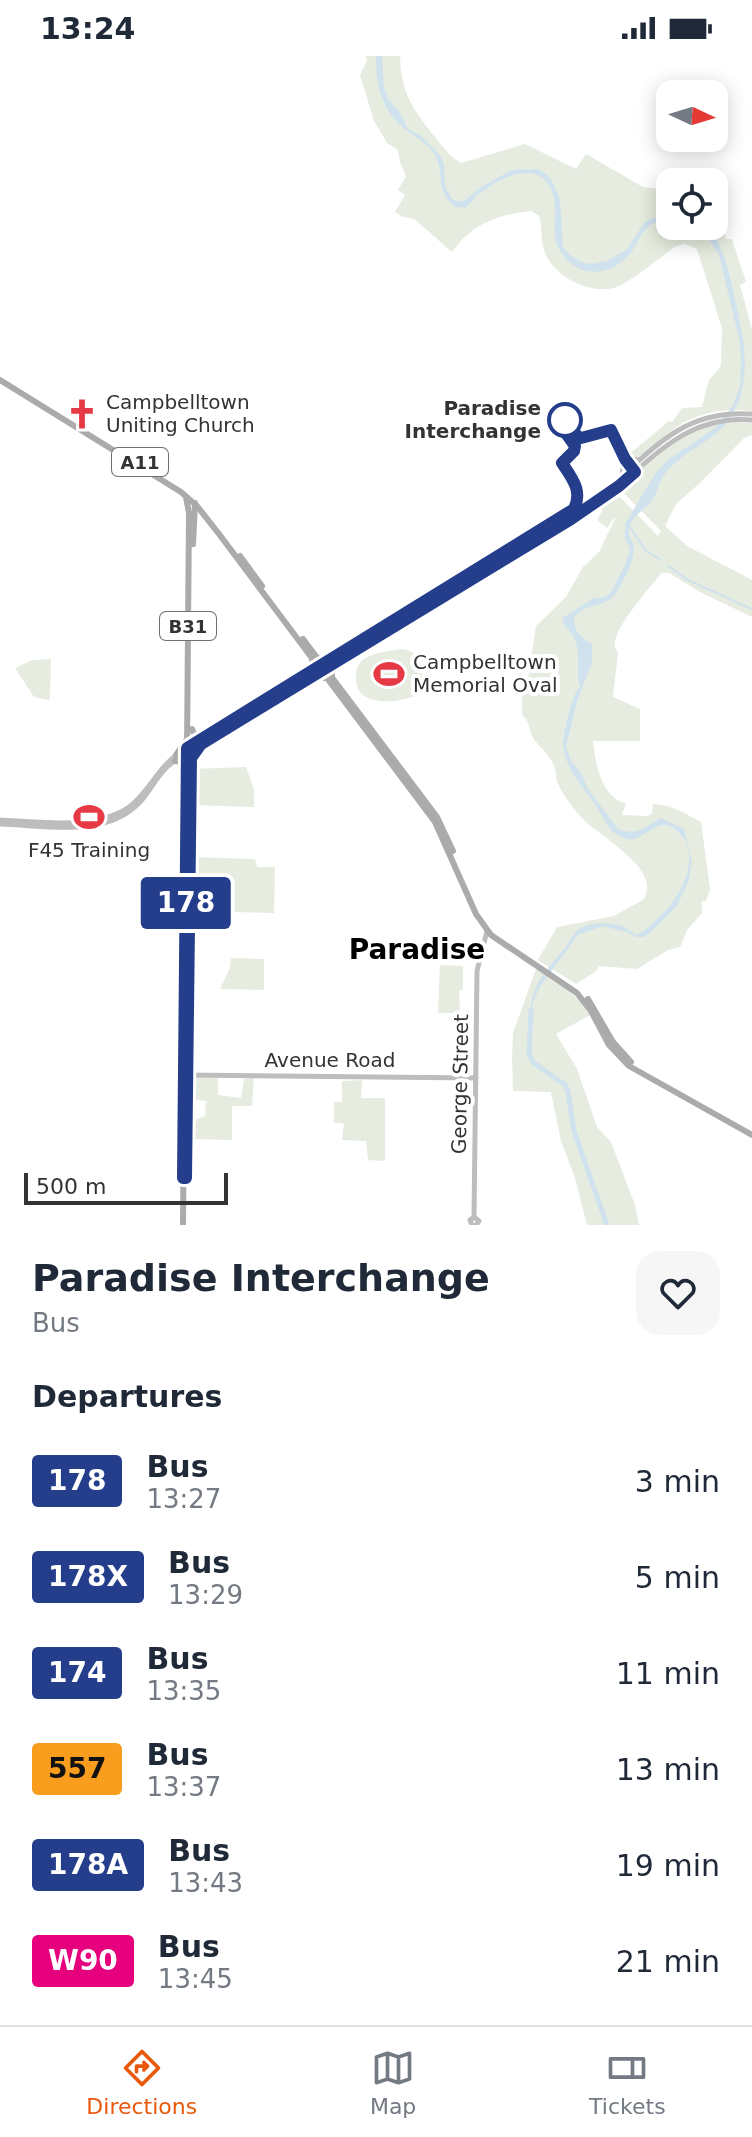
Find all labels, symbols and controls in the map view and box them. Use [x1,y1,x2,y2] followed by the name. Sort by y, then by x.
[40,11,136,46] text: 13:24
[656,80,728,152] north arrow
[656,80,728,240] map controls
[656,168,728,240] button: locate
[106,390,255,437] place label: Campbelltown Uniting Church
[405,396,541,443] place label: Paradise Interchange
[65,397,99,431] church icon: Campbelltown Uniting Church
[548,403,582,437] marker: Paradise Interchange
[112,448,168,476] road number: A11
[160,612,216,640] road number: B31
[413,650,558,697] place label: Campbelltown Memorial Oval
[372,657,406,691] sports icon: Campbelltown Memorial Oval
[72,800,106,834] sports icon: F45 Training
[28,838,150,862] place label: F45 Training
[140,877,232,929] line badge: 178
[157,886,215,919] text: 178
[349,933,485,966] district label: Paradise
[447,1014,473,1154] street label: George Street
[265,1048,395,1072] street label: Avenue Road
[24,1169,228,1205] scale bar
[36,1174,106,1199] text: 500 m
[636,1251,720,1335] button: heart
[32,1256,490,1300] text: Paradise Interchange
[32,1308,80,1338] text: Bus
[32,1379,222,1414] text: Departures
[146,1449,209,1484] text: Bus
[48,1464,106,1497] text: 178
[635,1464,720,1499] text: 3 min
[146,1484,221,1514] text: 13:27
[168,1545,230,1580] text: Bus
[48,1560,128,1593] text: 178X
[635,1560,720,1595] text: 5 min
[168,1580,243,1610] text: 13:29
[146,1641,209,1676] text: Bus
[48,1656,106,1689] text: 174
[616,1656,720,1691] text: 11 min
[146,1676,221,1706] text: 13:35
[146,1737,209,1772] text: Bus
[48,1752,106,1785] text: 557
[616,1752,720,1787] text: 13 min
[146,1772,221,1802] text: 13:37
[168,1833,230,1868] text: Bus
[48,1848,128,1881] text: 178A
[616,1848,720,1883] text: 19 min
[168,1868,243,1898] text: 13:43
[158,1929,220,1964] text: Bus
[48,1944,118,1977] text: W90
[616,1944,720,1979] text: 21 min
[158,1964,233,1994] text: 13:45
[86,2046,197,2119] tab: Directions
[370,2046,416,2119] tab: Map
[589,2046,666,2119] tab: Tickets

